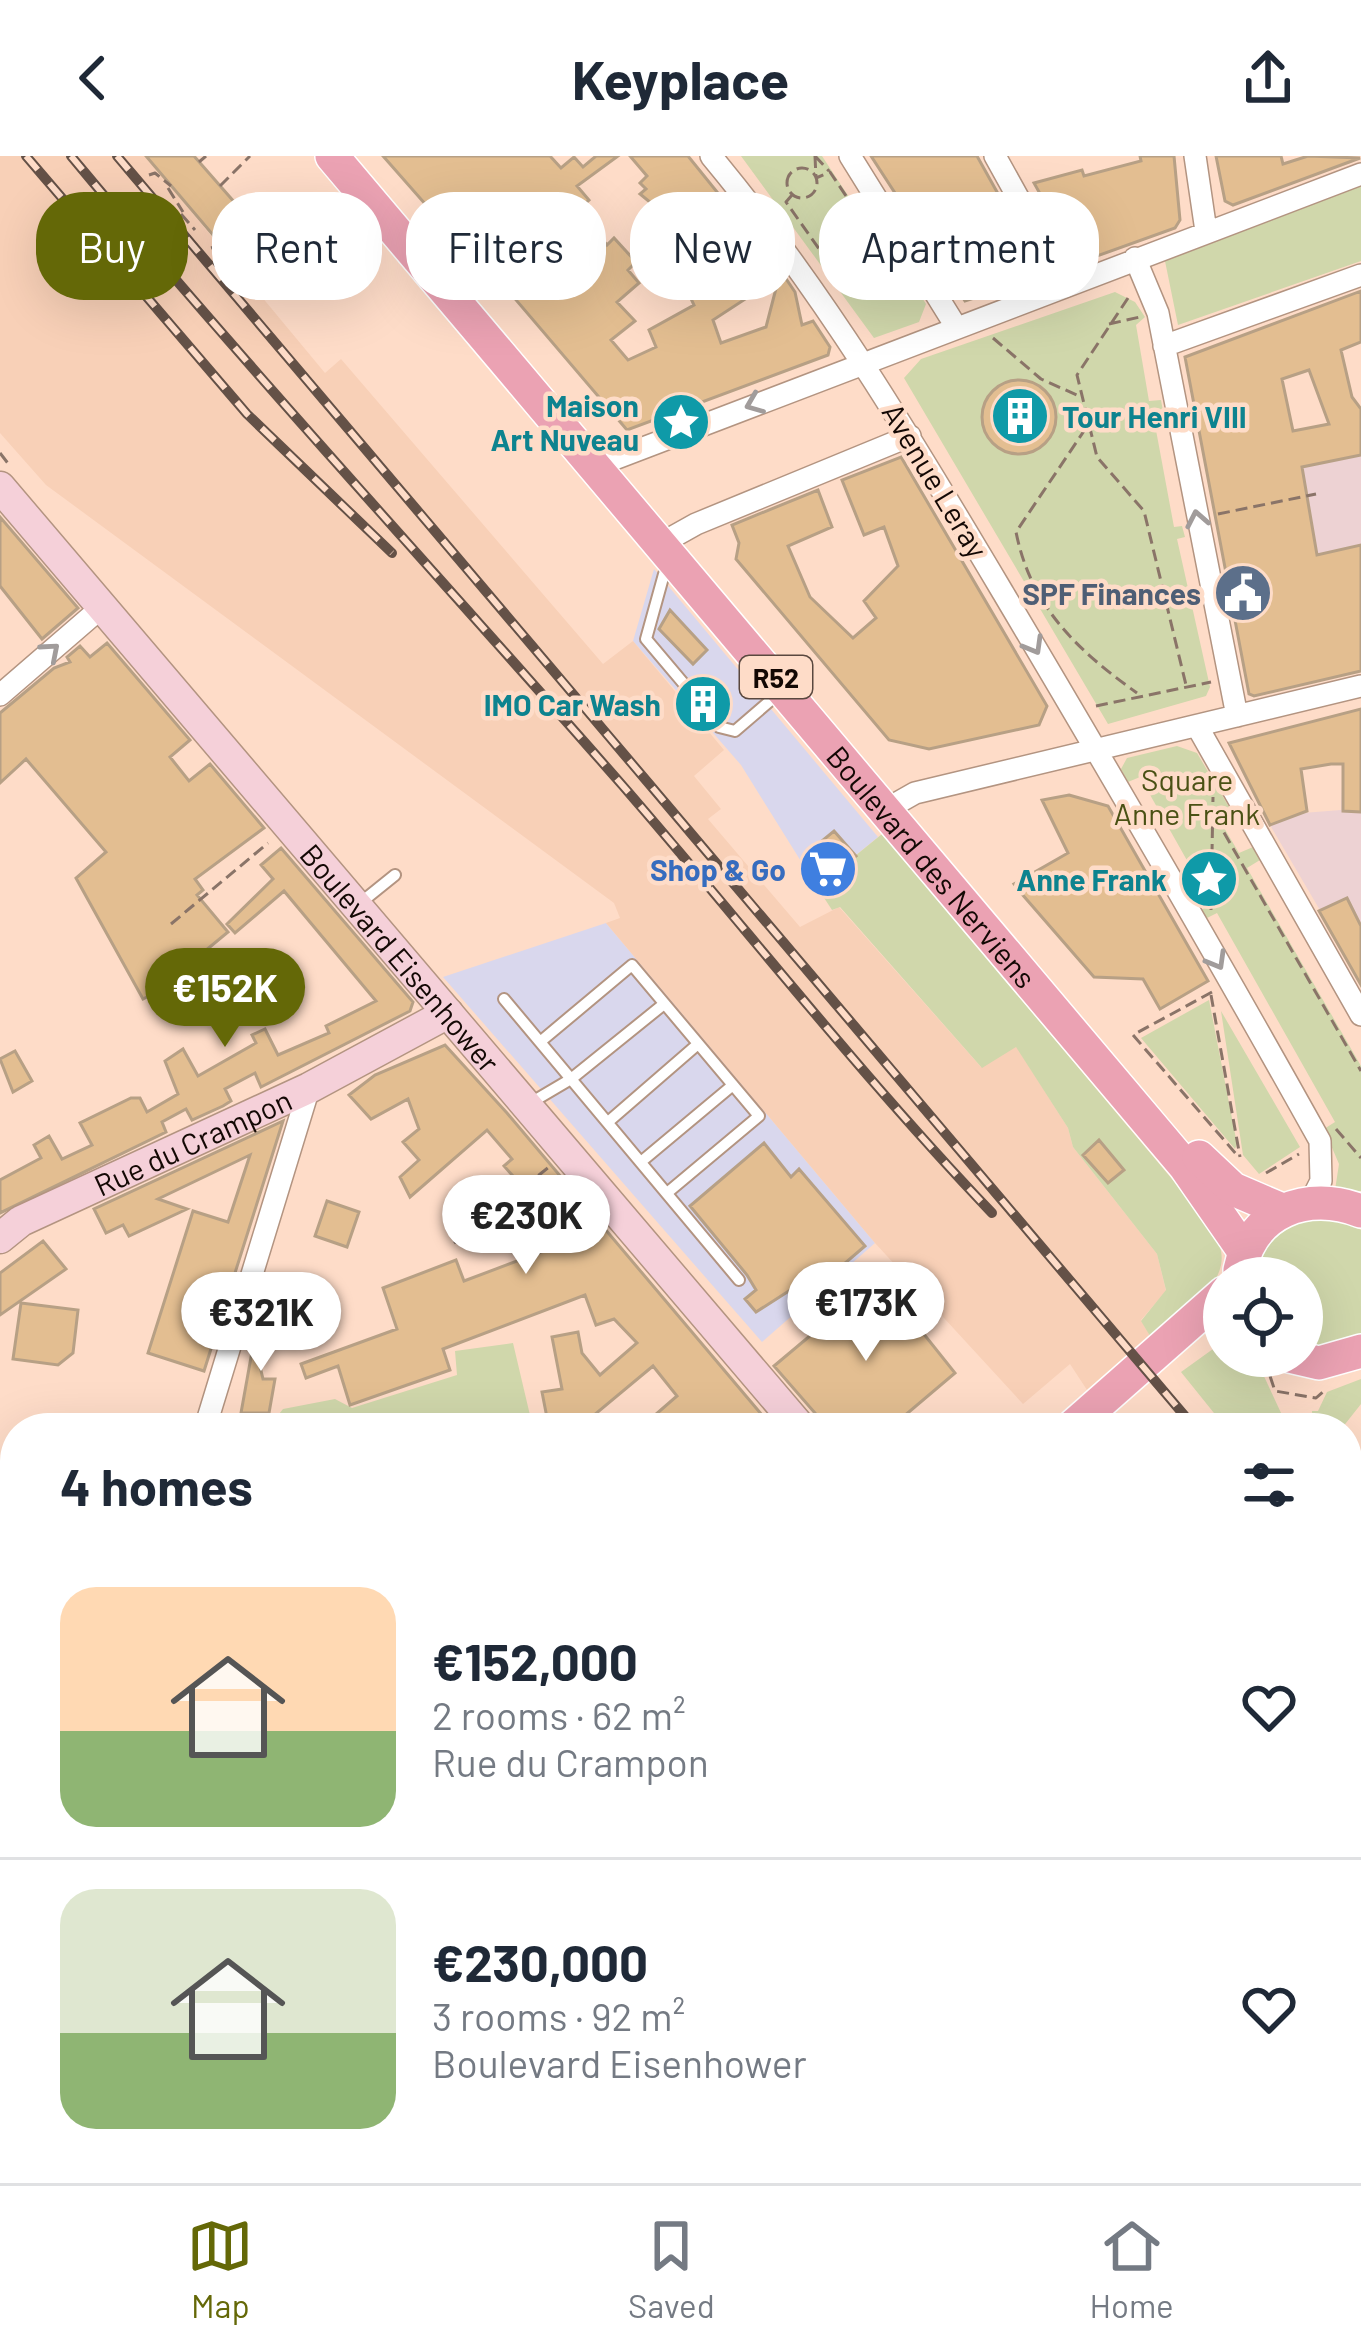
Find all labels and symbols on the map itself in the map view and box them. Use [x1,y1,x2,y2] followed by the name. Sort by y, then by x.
[989,385,1051,447] building icon: Tour Henri VIII
[490,387,639,457] place label: Maison Art Nuveau
[744,390,765,414] one-way arrow
[650,391,712,453] place icon: Maison Art Nuveau
[876,396,996,564] street label: Avenue Leray
[1062,398,1247,434] place label: Tour Henri VIII
[1185,510,1211,530] one-way arrow
[1212,562,1274,624] public building icon: SPF Finances
[1022,575,1201,611] place label: SPF Finances
[1020,633,1043,654] one-way arrow
[37,643,59,665] one-way arrow
[740,656,812,698] road number: R52
[672,673,734,735] building icon: IMO Car Wash
[484,686,661,722] place label: IMO Car Wash
[820,738,1044,995] street label: Boulevard des Nerviens
[1114,761,1260,831] park label: Square Anne Frank
[293,836,508,1079] street label: Boulevard Eisenhower
[797,838,859,900] supermarket icon: Shop & Go
[1178,848,1240,910] place icon: Anne Frank
[650,851,786,887] place label: Shop & Go
[1016,861,1167,897] place label: Anne Frank
[141,948,309,1050] pin: €152K
[1203,948,1226,970] one-way arrow
[88,1081,297,1203] street label: Rue du Crampon
[442,1175,610,1277] pin: €230K
[782,1262,950,1364] pin: €173K
[177,1272,345,1374] pin: €321K

